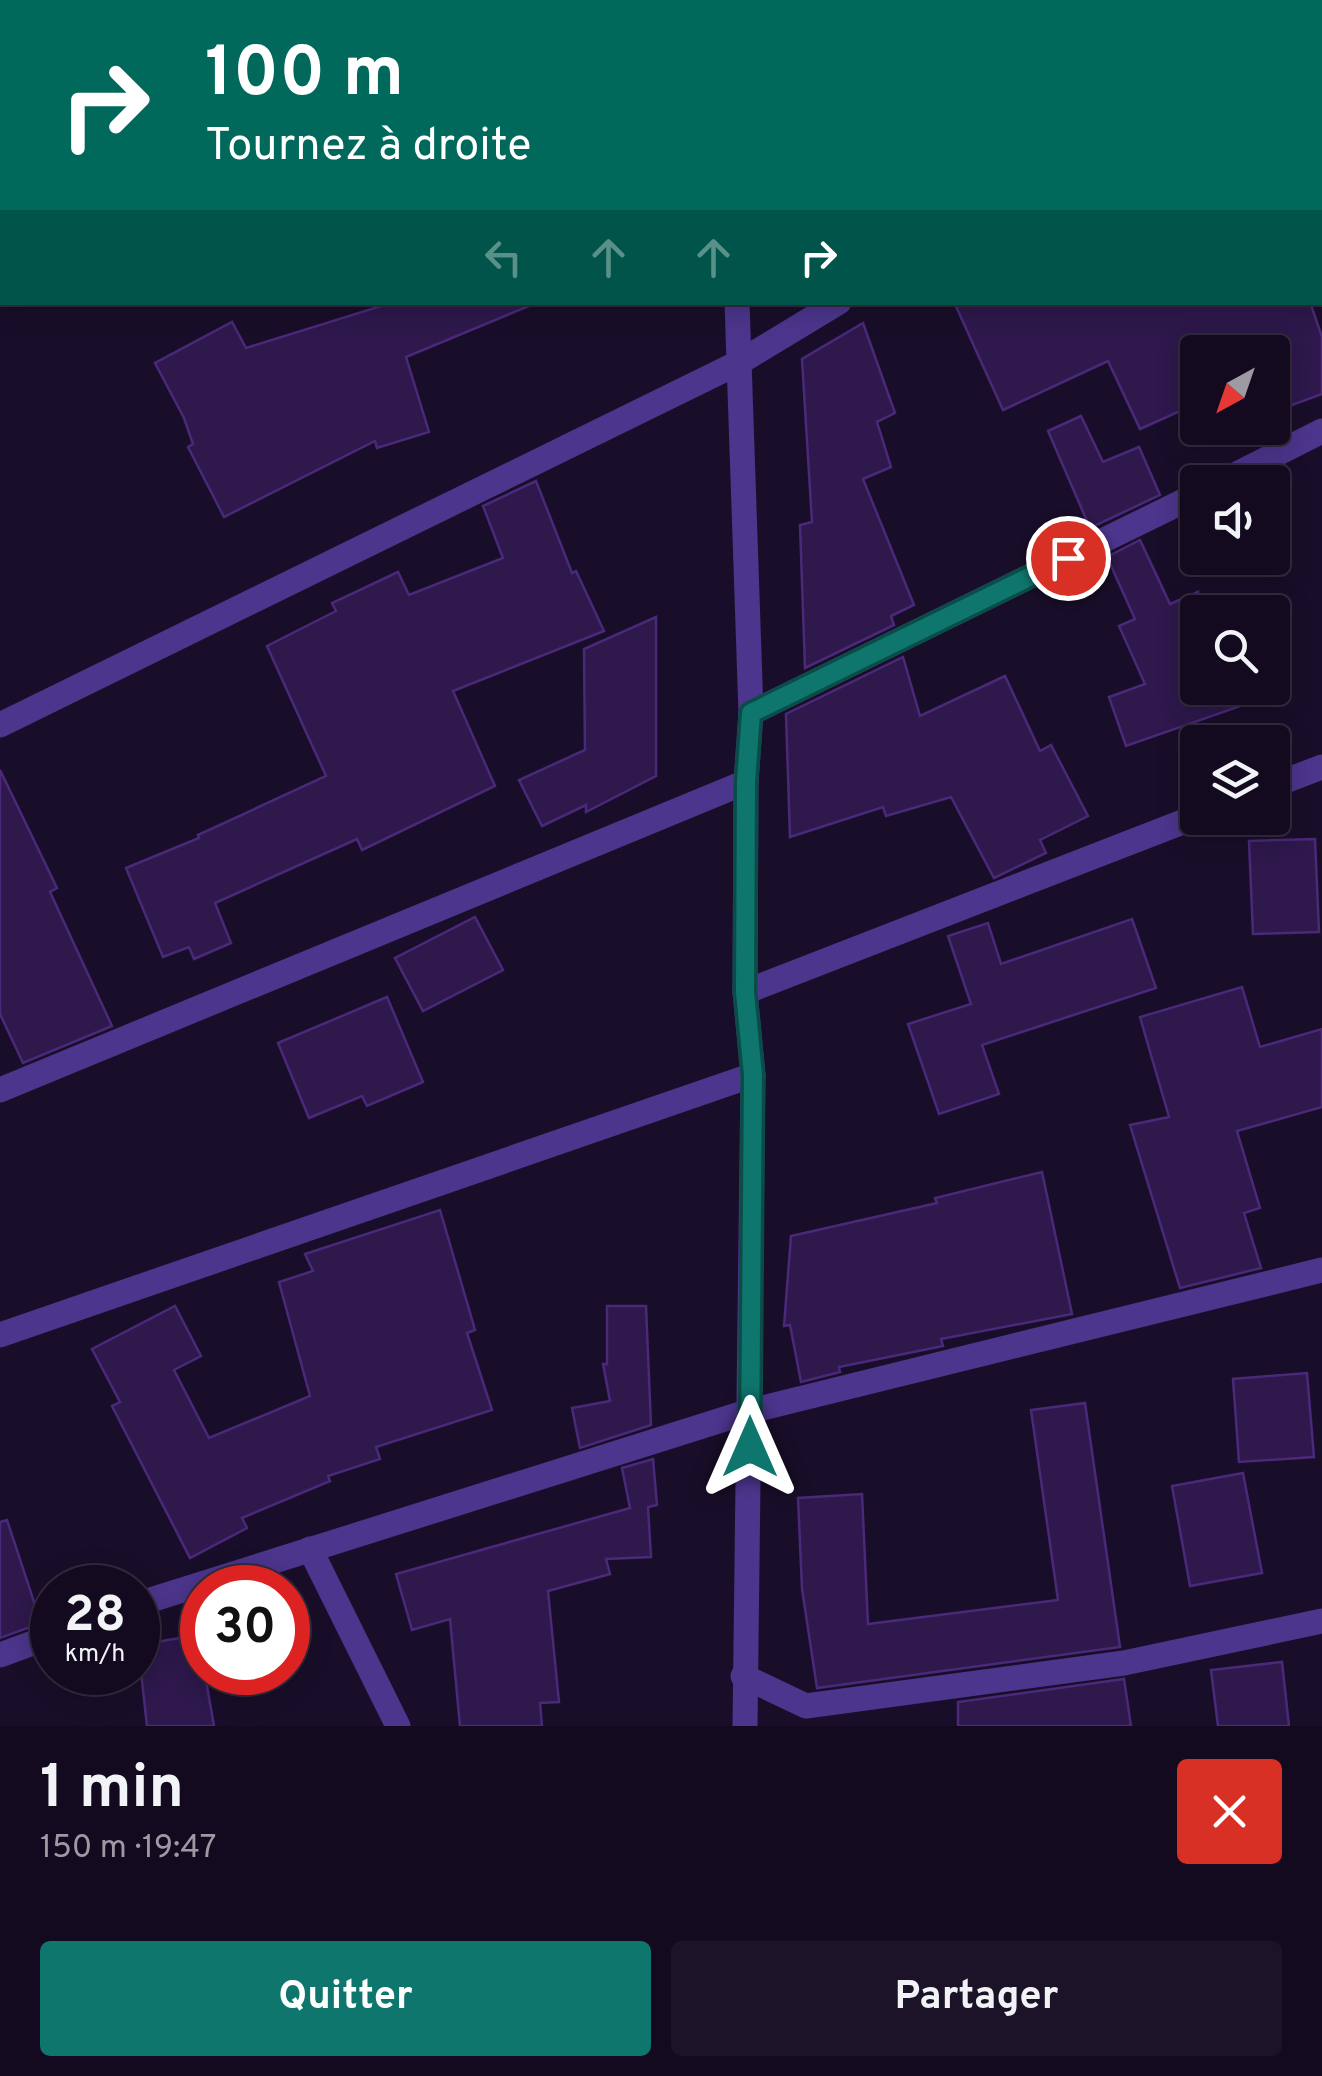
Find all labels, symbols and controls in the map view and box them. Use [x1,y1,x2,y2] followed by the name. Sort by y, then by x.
[205,32,404,121] text: 100 m
[40,40,170,170] icon: right
[205,119,532,176] text: Tournez à droite
[476,230,531,285] icon: left
[581,230,636,285] icon: ahead
[686,230,741,285] icon: ahead
[791,230,846,285] icon: right
[1180,335,1290,445] north arrow
[1180,335,1290,835] map controls
[1180,465,1290,575] button: sound
[1026,516,1111,601] pin
[1041,531,1096,586] icon: arrive
[1180,595,1290,705] button: search
[1180,725,1290,835] button: layers
[698,1395,802,1499] position arrow
[180,1565,310,1695] speed limit sign: 30
[64,1586,126,1649] text: 28
[65,1639,125,1671] text: km/h
[40,1753,184,1829] text: 1 min
[1177,1759,1282,1864] button: close
[40,1829,216,1869] text: 150 m · 19:47
[40,1941,651,2056] button: Quitter
[671,1941,1282,2056] button: Partager

